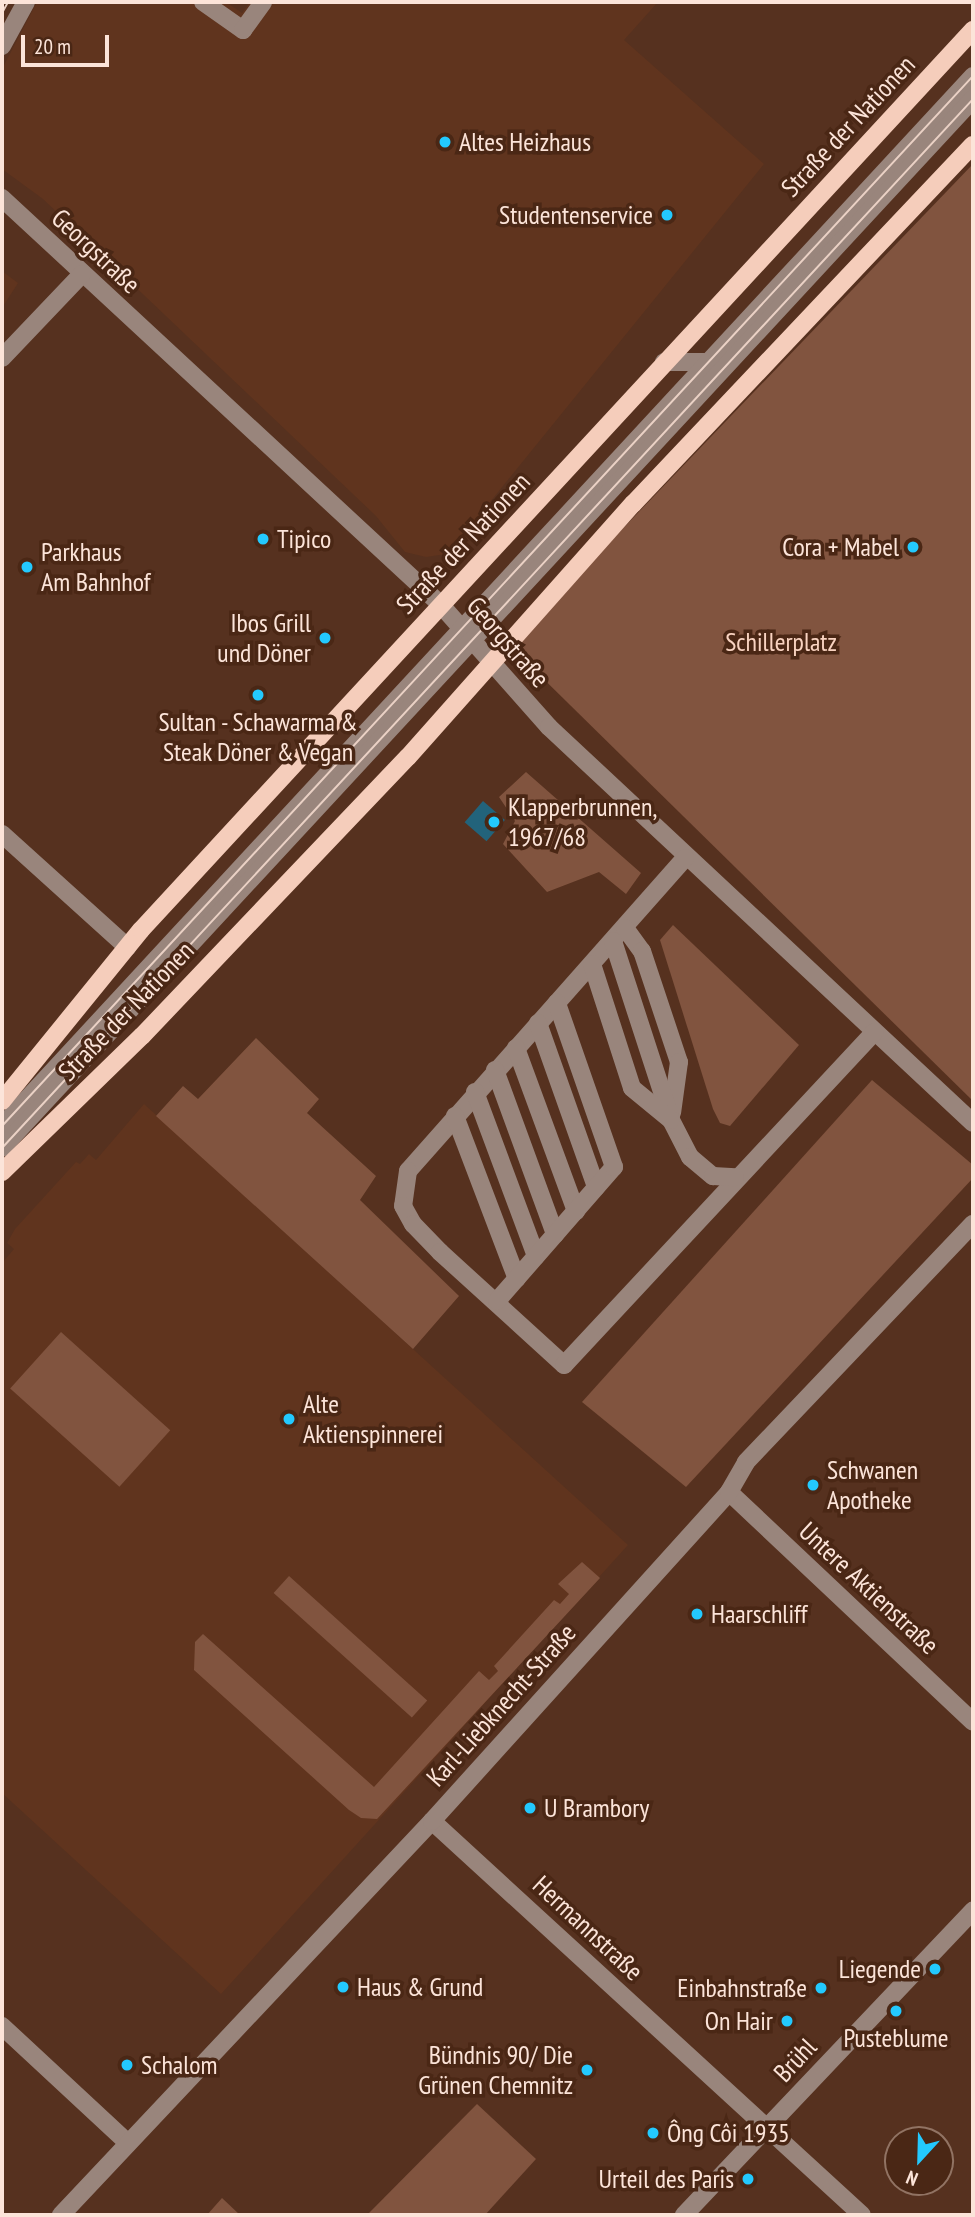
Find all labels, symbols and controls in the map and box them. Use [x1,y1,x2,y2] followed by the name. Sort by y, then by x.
[24,21,112,65] scale bar
[34,33,71,60] text: 20 m
[775,49,921,203] street label: Straße der Nationen
[459,126,591,158] place label: Altes Heizhaus
[437,134,453,150] marker: Altes Heizhaus
[499,199,653,231] place label: Studentenservice
[45,202,147,300] street label: Georgstraße
[659,207,675,223] marker: Studentenservice
[390,466,536,620] street label: Straße der Nationen
[277,523,331,555] place label: Tipico
[255,531,271,547] marker: Tipico
[782,531,899,563] place label: Cora + Mabel
[41,536,150,598] place label: Parkhaus Am Bahnhof
[905,539,921,555] marker: Cora + Mabel
[19,559,35,575] marker: Parkhaus Am Bahnhof
[460,590,556,694] street label: Georgstraße
[217,607,311,668] place label: Ibos Grill und Döner
[725,626,837,658] park label: Schillerplatz
[317,630,333,646] marker: Ibos Grill und Döner
[250,687,266,703] marker: Sultan - Schawarma & Steak Döner & Vegan
[157,706,359,768] place label: Sultan - Schawarma & Steak Döner & Vegan
[508,791,657,852] place label: Klapperbrunnen, 1967/68
[486,814,502,830] marker: Klapperbrunnen, 1967/68
[52,935,200,1087] street label: Straße der Nationen
[303,1388,443,1450] place label: Alte Aktienspinnerei
[281,1411,297,1427] marker: Alte Aktienspinnerei
[827,1454,918,1516] place label: Schwanen Apotheke
[805,1477,821,1493] marker: Schwanen Apotheke
[792,1515,946,1661] street label: Untere Aktienstraße
[711,1598,807,1630] place label: Haarschliff
[689,1606,705,1622] marker: Haarschliff
[420,1617,582,1793] street label: Karl-Liebknecht-Straße
[544,1792,649,1824] place label: U Brambory
[522,1800,538,1816] marker: U Brambory
[527,1869,649,1987] street label: Hermannstraße
[839,1953,921,1985] place label: Liegende
[927,1961,943,1977] marker: Liegende
[357,1971,483,2003] place label: Haus & Grund
[677,1972,807,2004] place label: Einbahnstraße
[335,1979,351,1995] marker: Haus & Grund
[813,1980,829,1996] marker: Einbahnstraße
[888,2003,904,2019] marker: Pusteblume
[705,2005,773,2037] place label: On Hair
[779,2013,795,2029] marker: On Hair
[843,2022,949,2054] place label: Pusteblume
[767,2032,823,2088] street label: Brühl
[418,2039,573,2100] place label: Bündnis 90/ Die Grünen Chemnitz
[141,2049,217,2081] place label: Schalom
[119,2057,135,2073] marker: Schalom
[579,2062,595,2078] marker: Bündnis 90/ Die Grünen Chemnitz
[667,2117,790,2149] place label: Ông Côi 1935
[645,2125,661,2141] marker: Ông Côi 1935
[884,2126,954,2196] north arrow
[599,2163,734,2195] place label: Urteil des Paris
[903,2166,921,2192] text: N
[740,2171,756,2187] marker: Urteil des Paris

